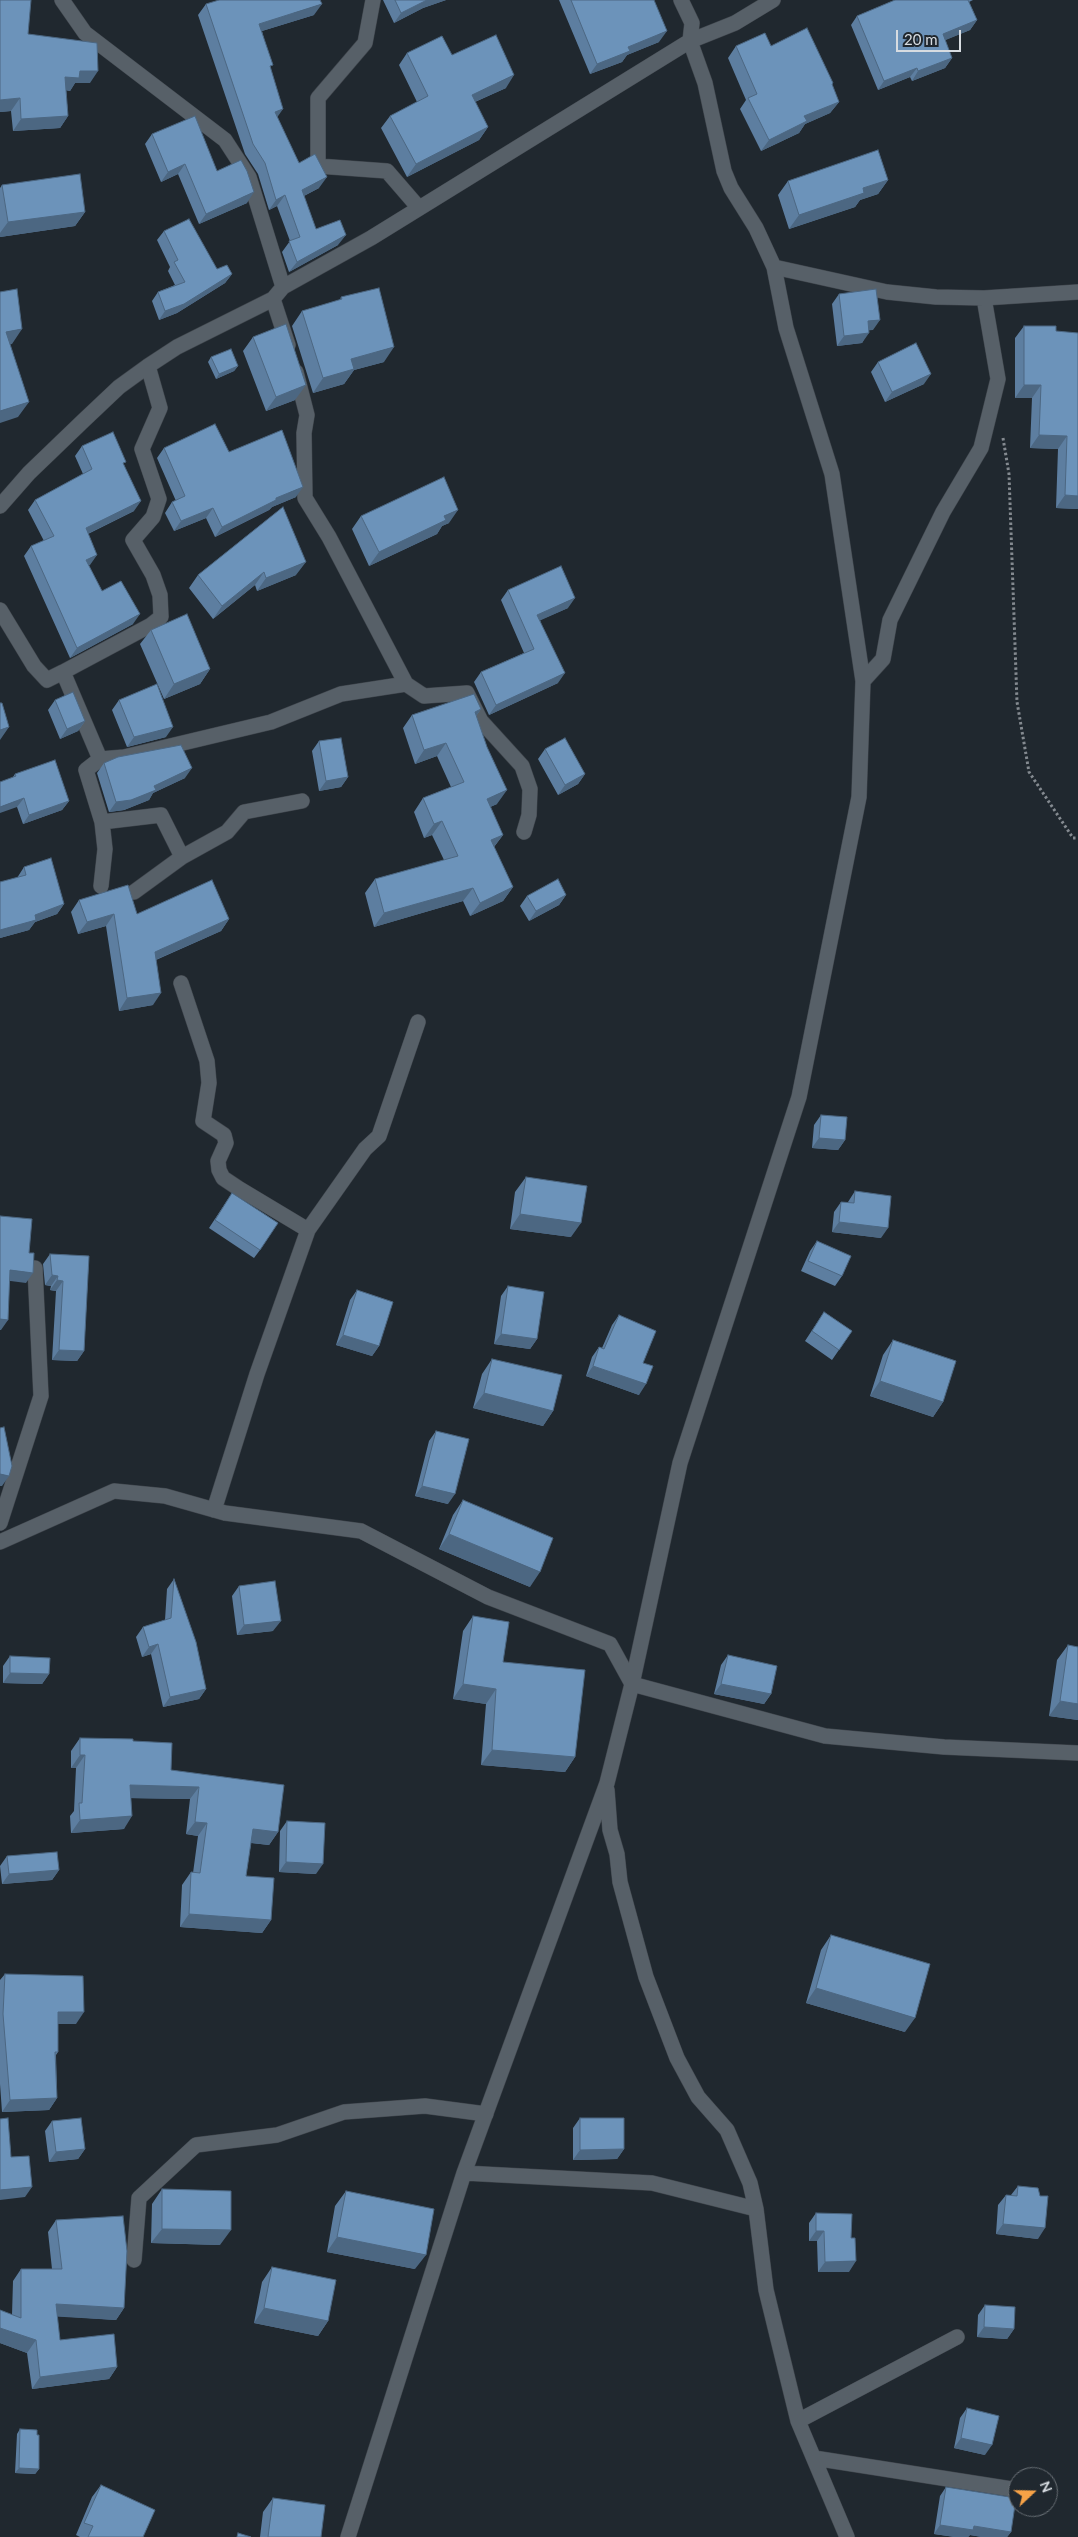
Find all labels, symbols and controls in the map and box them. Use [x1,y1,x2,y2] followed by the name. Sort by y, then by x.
[898,20,963,52] scale bar
[904,30,938,48] text: 20 m
[1008,2467,1058,2517] north arrow
[1037,2479,1056,2495] text: N

